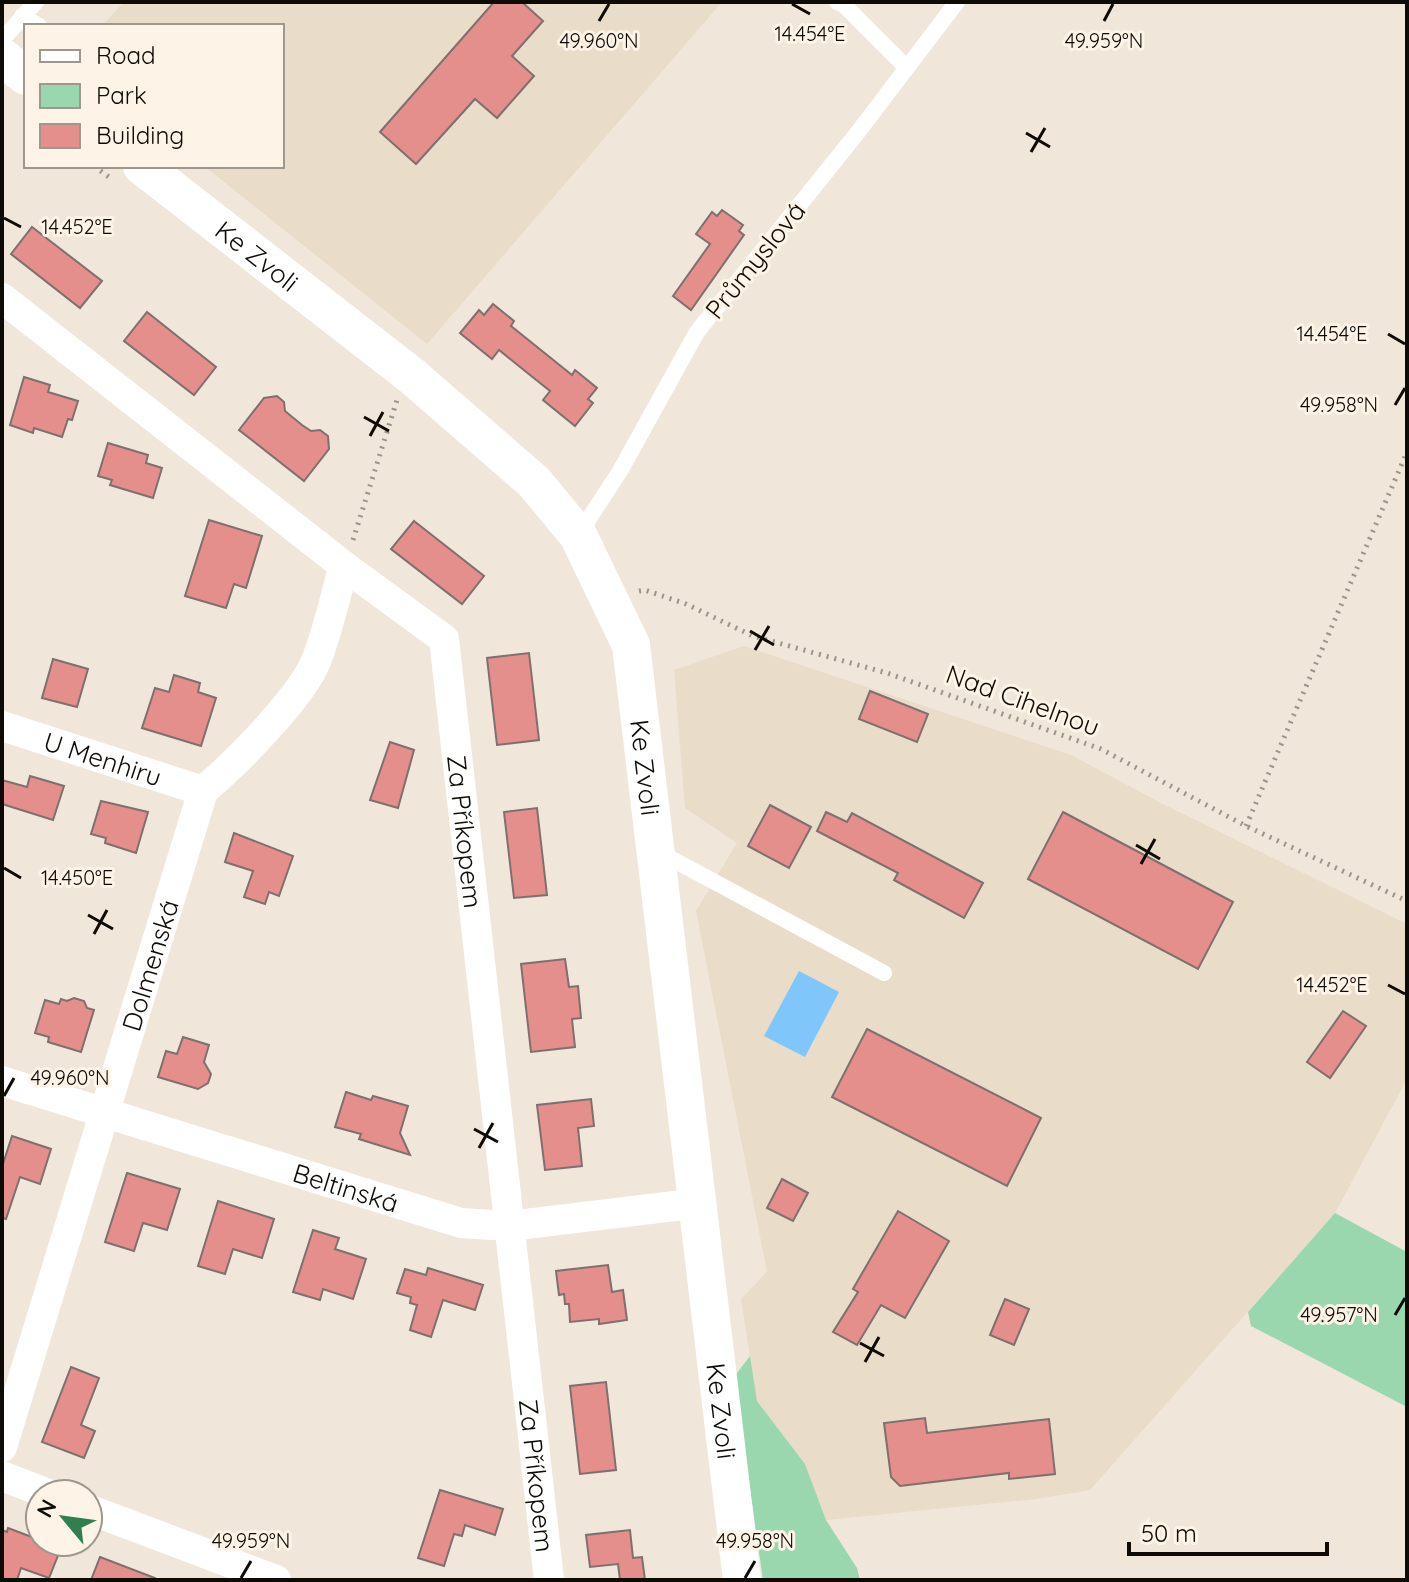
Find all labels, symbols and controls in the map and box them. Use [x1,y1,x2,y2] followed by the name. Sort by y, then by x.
[775,21,845,46] text: 14.454°E
[24,24,284,168] legend
[559,28,639,53] text: 49.960°N
[1065,28,1143,53] text: 49.959°N
[96,40,156,70] text: Road
[96,80,147,110] text: Park
[96,120,184,150] text: Building
[698,195,812,325] street label: Průmyslová
[209,213,305,298] street label: Ke Zvoli
[41,214,113,239] text: 14.452°E
[1297,321,1367,346] text: 14.454°E
[1300,392,1378,417] text: 49.958°N
[942,657,1104,743] street label: Nad Cihelnou
[623,718,668,817] street label: Ke Zvoli
[40,724,166,793] street label: U Menhiru
[441,753,490,910] street label: Za Příkopem
[41,865,113,890] text: 14.450°E
[114,895,185,1035] street label: Dolmenská
[1296,972,1368,997] text: 14.452°E
[30,1065,110,1090] text: 49.960°N
[289,1156,403,1219] street label: Beltinská
[1300,1302,1378,1327] text: 49.957°N
[700,1361,744,1461] street label: Ke Zvoli
[512,1397,562,1554] street label: Za Příkopem
[24,1478,104,1558] north arrow
[30,1494,63,1522] text: N
[1129,1506,1327,1556] scale bar
[1141,1518,1197,1548] text: 50 m
[212,1528,290,1553] text: 49.959°N
[716,1528,794,1553] text: 49.958°N

